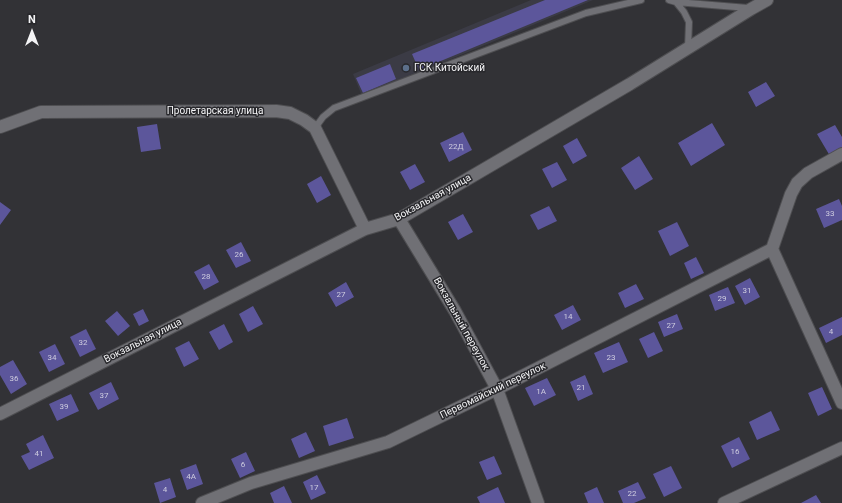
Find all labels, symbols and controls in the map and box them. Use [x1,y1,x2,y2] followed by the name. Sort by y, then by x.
[12,12,52,52] north arrow
[28,13,36,26] text: N
[414,62,485,74] place label: ГСК Китойский
[401,63,411,73] marker: ГСК Китойский
[167,105,263,117] street label: Пролетарская улица
[448,142,464,152] house number: 22Д
[393,172,473,224] street label: Вокзальная улица
[826,209,834,219] house number: 33
[235,250,243,260] house number: 26
[202,272,210,282] house number: 28
[430,276,492,372] street label: Вокзальный переулок
[743,286,751,296] house number: 31
[337,290,345,300] house number: 27
[718,294,726,304] house number: 29
[564,312,572,322] house number: 14
[102,316,184,366] street label: Вокзальная улица
[667,321,675,331] house number: 27
[829,327,833,337] house number: 4
[79,338,87,348] house number: 32
[48,353,56,363] house number: 34
[607,353,615,363] house number: 23
[438,360,548,422] street label: Первомайский переулок
[10,374,18,384] house number: 36
[577,383,585,393] house number: 21
[536,387,546,397] house number: 1А
[100,391,108,401] house number: 37
[60,402,68,412] house number: 39
[731,447,739,457] house number: 16
[35,449,43,459] house number: 41
[241,460,245,470] house number: 6
[186,472,196,482] house number: 4А
[310,483,318,493] house number: 17
[163,485,167,495] house number: 4
[628,489,636,499] house number: 22

